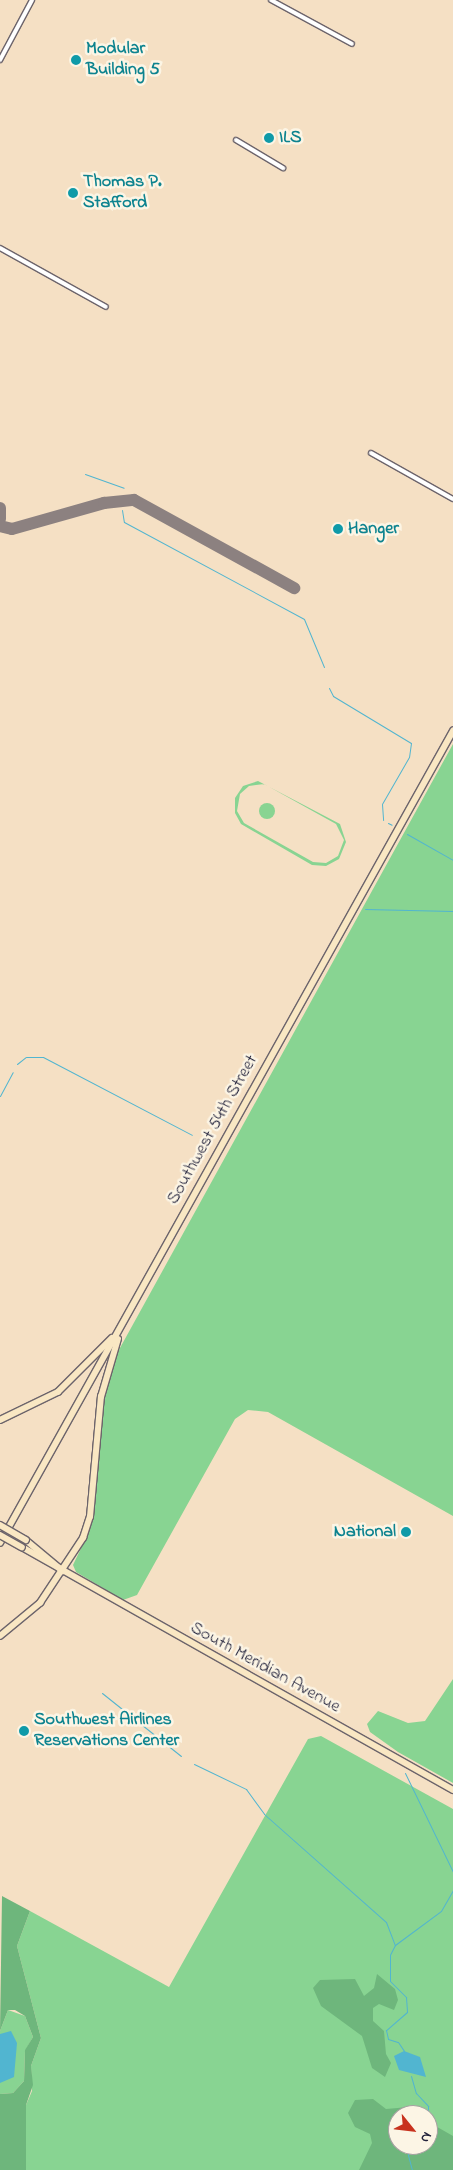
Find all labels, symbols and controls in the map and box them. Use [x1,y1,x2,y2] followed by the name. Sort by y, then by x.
[86,39,160,82] place label: Modular Building 5
[70,54,82,66] marker: Modular Building 5
[279,127,301,149] place label: ILS
[263,132,275,144] marker: ILS
[83,172,162,214] place label: Thomas P. Stafford
[67,187,79,199] marker: Thomas P. Stafford
[348,518,399,540] place label: Hanger
[332,523,344,535] marker: Hanger
[163,1052,263,1208] street label: Southwest 54th Street
[334,1521,396,1543] place label: National
[400,1526,412,1538] marker: National
[186,1618,344,1718] street label: South Meridian Avenue
[34,1710,179,1752] place label: Southwest Airlines Reservations Center
[18,1725,30,1737] marker: Southwest Airlines Reservations Center
[388,2105,438,2155] north arrow
[414,2128,437,2146] text: N

